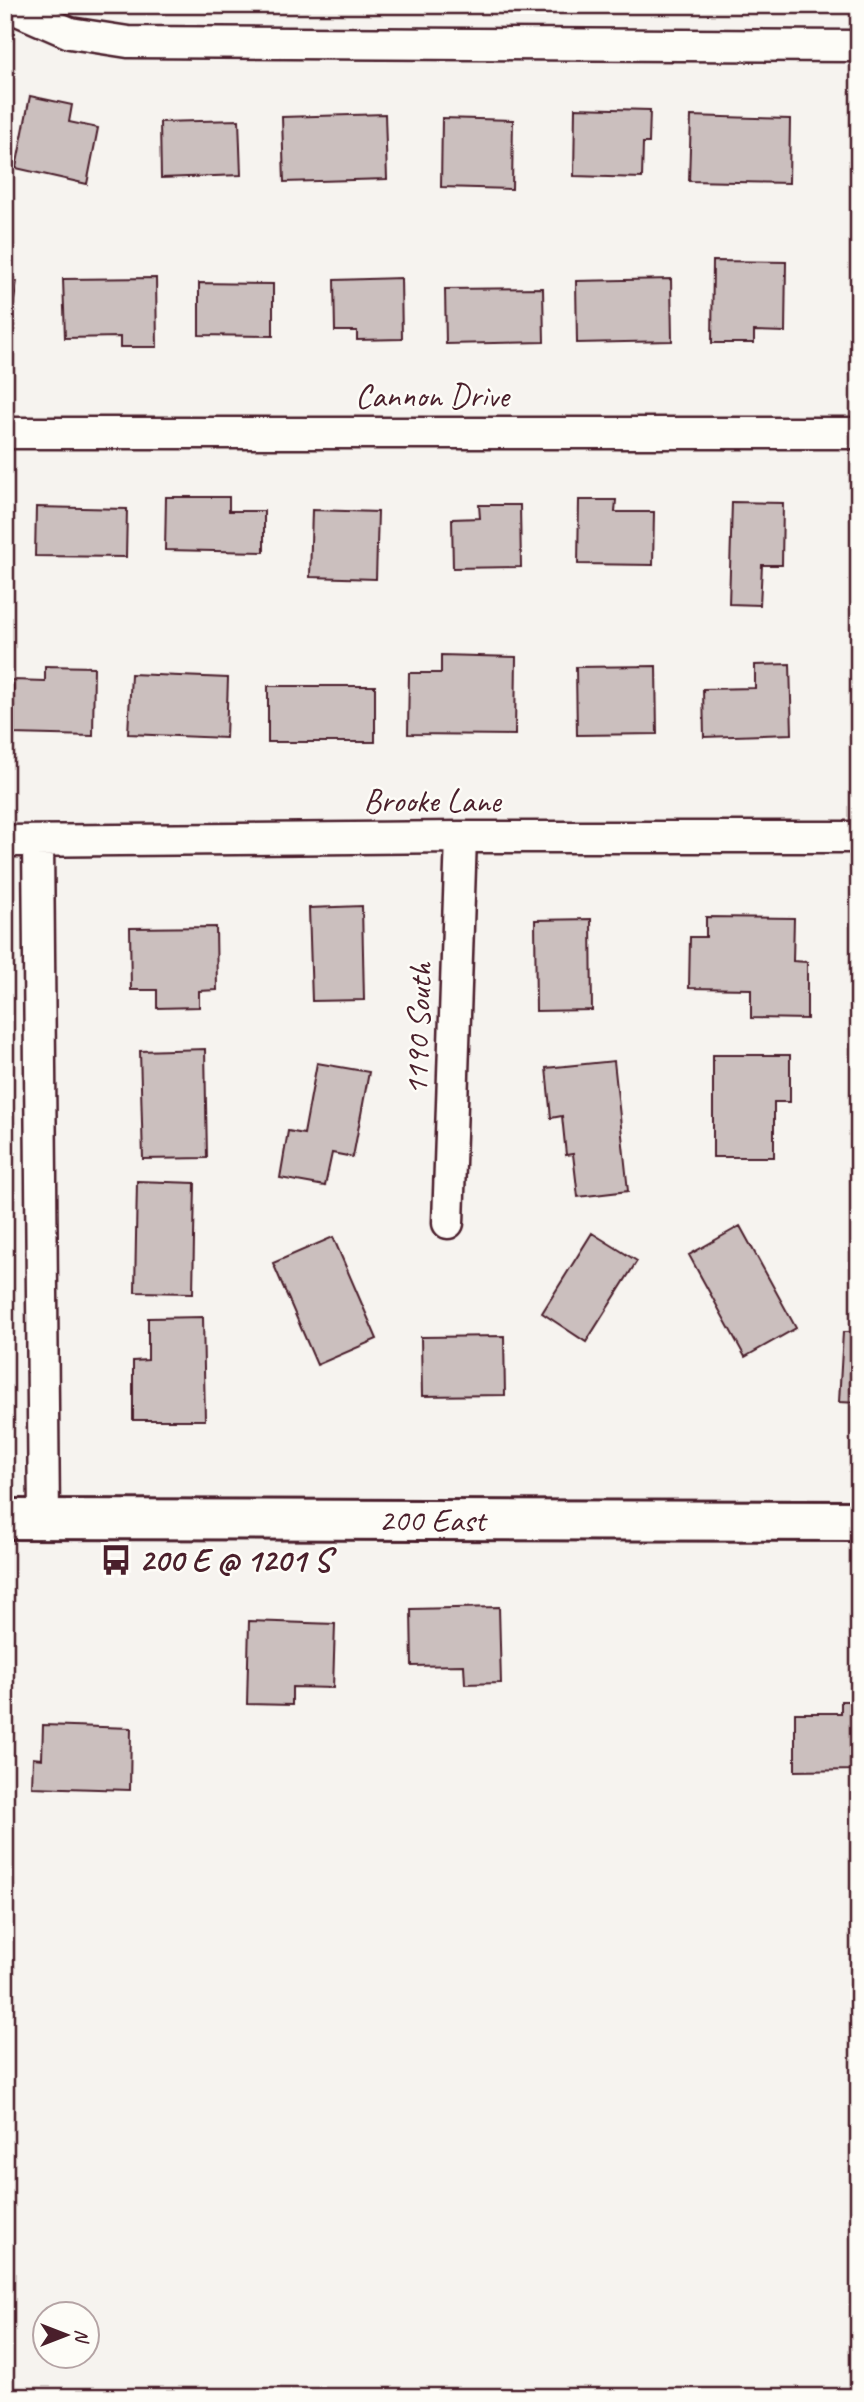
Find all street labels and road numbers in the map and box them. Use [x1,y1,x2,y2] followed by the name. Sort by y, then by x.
[355,375,511,417] street label: Cannon Drive
[363,780,503,822] street label: Brooke Lane
[395,960,441,1096] street label: 1190 South
[379,1499,488,1541] street label: 200 East

